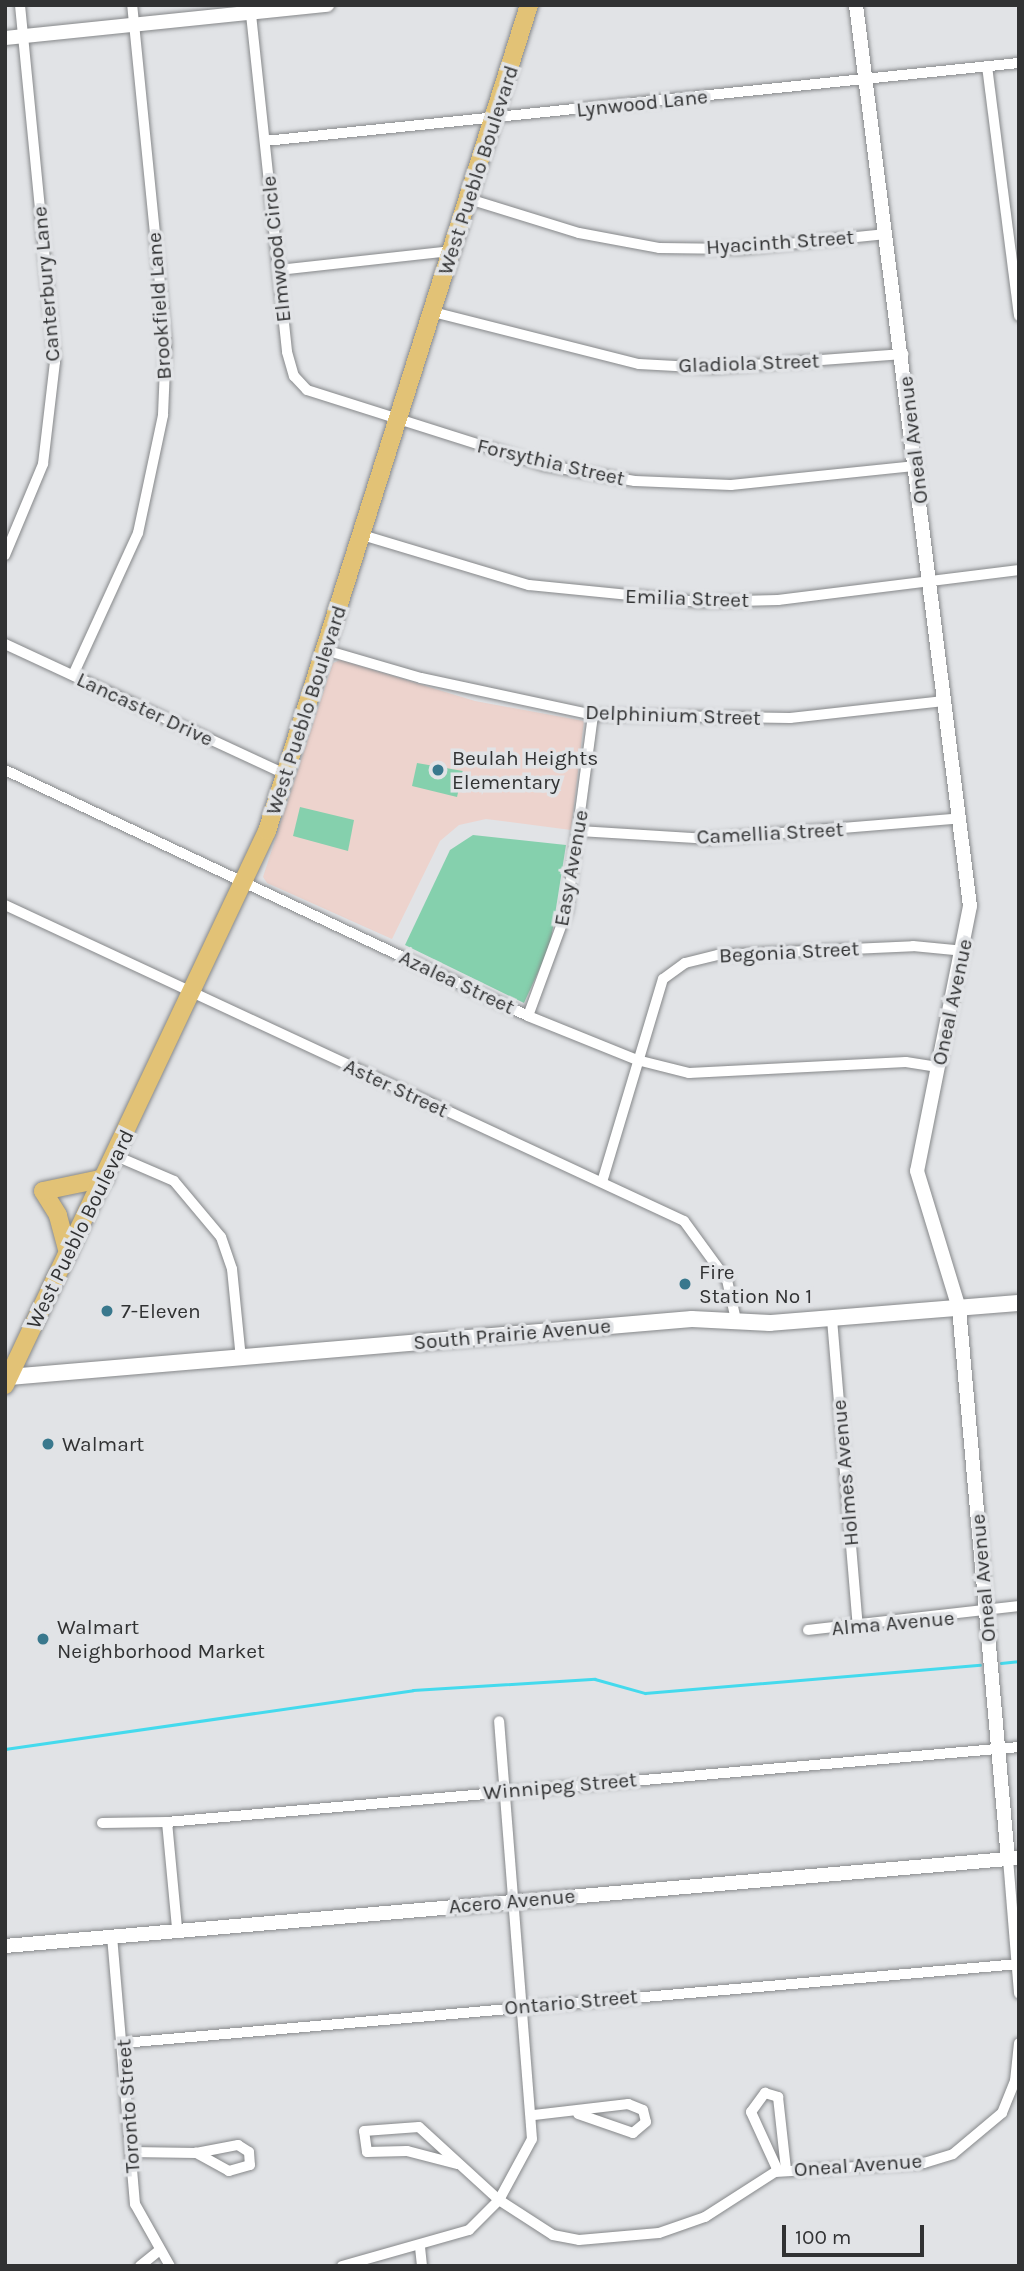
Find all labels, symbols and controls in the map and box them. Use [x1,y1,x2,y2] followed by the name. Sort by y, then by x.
[432,62,524,278] street label: West Pueblo Boulevard
[575,84,709,122] street label: Lynwood Lane
[256,175,296,323] street label: Elmwood Circle
[27,205,65,363] street label: Canterbury Lane
[705,224,855,260] street label: Hyacinth Street
[141,231,177,381] street label: Brookfield Lane
[678,348,820,378] street label: Gladiola Street
[893,375,933,505] street label: Oneal Avenue
[475,433,627,491] street label: Forsythia Street
[625,583,749,613] street label: Emilia Street
[260,602,352,818] street label: West Pueblo Boulevard
[73,666,217,752] street label: Lancaster Drive
[585,699,761,731] street label: Delphinium Street
[452,745,598,795] place label: Beulah Heights Elementary
[430,762,446,778] marker: Beulah Heights Elementary
[548,808,594,928] street label: Easy Avenue
[696,817,844,849] street label: Camellia Street
[718,936,860,968] street label: Begonia Street
[926,937,978,1067] street label: Oneal Avenue
[395,944,519,1020] street label: Azalea Street
[340,1053,452,1123] street label: Aster Street
[21,1125,139,1333] street label: West Pueblo Boulevard
[699,1259,812,1309] place label: Fire Station No 1
[677,1276,693,1292] marker: Fire Station No 1
[121,1298,201,1324] place label: 7-Eleven
[99,1303,115,1319] marker: 7-Eleven
[412,1313,612,1355] street label: South Prairie Avenue
[826,1399,864,1547] street label: Holmes Avenue
[62,1431,144,1457] place label: Walmart
[40,1436,56,1452] marker: Walmart
[965,1513,1001,1643] street label: Oneal Avenue
[831,1605,955,1641] street label: Alma Avenue
[57,1614,265,1664] place label: Walmart Neighborhood Market
[35,1631,51,1647] marker: Walmart Neighborhood Market
[482,1767,638,1805] street label: Winnipeg Street
[448,1883,576,1919] street label: Acero Avenue
[503,1984,639,2020] street label: Ontario Street
[111,2038,145,2174] street label: Toronto Street
[793,2148,923,2182] street label: Oneal Avenue
[786,2212,928,2256] scale bar
[795,2225,852,2249] text: 100 m

